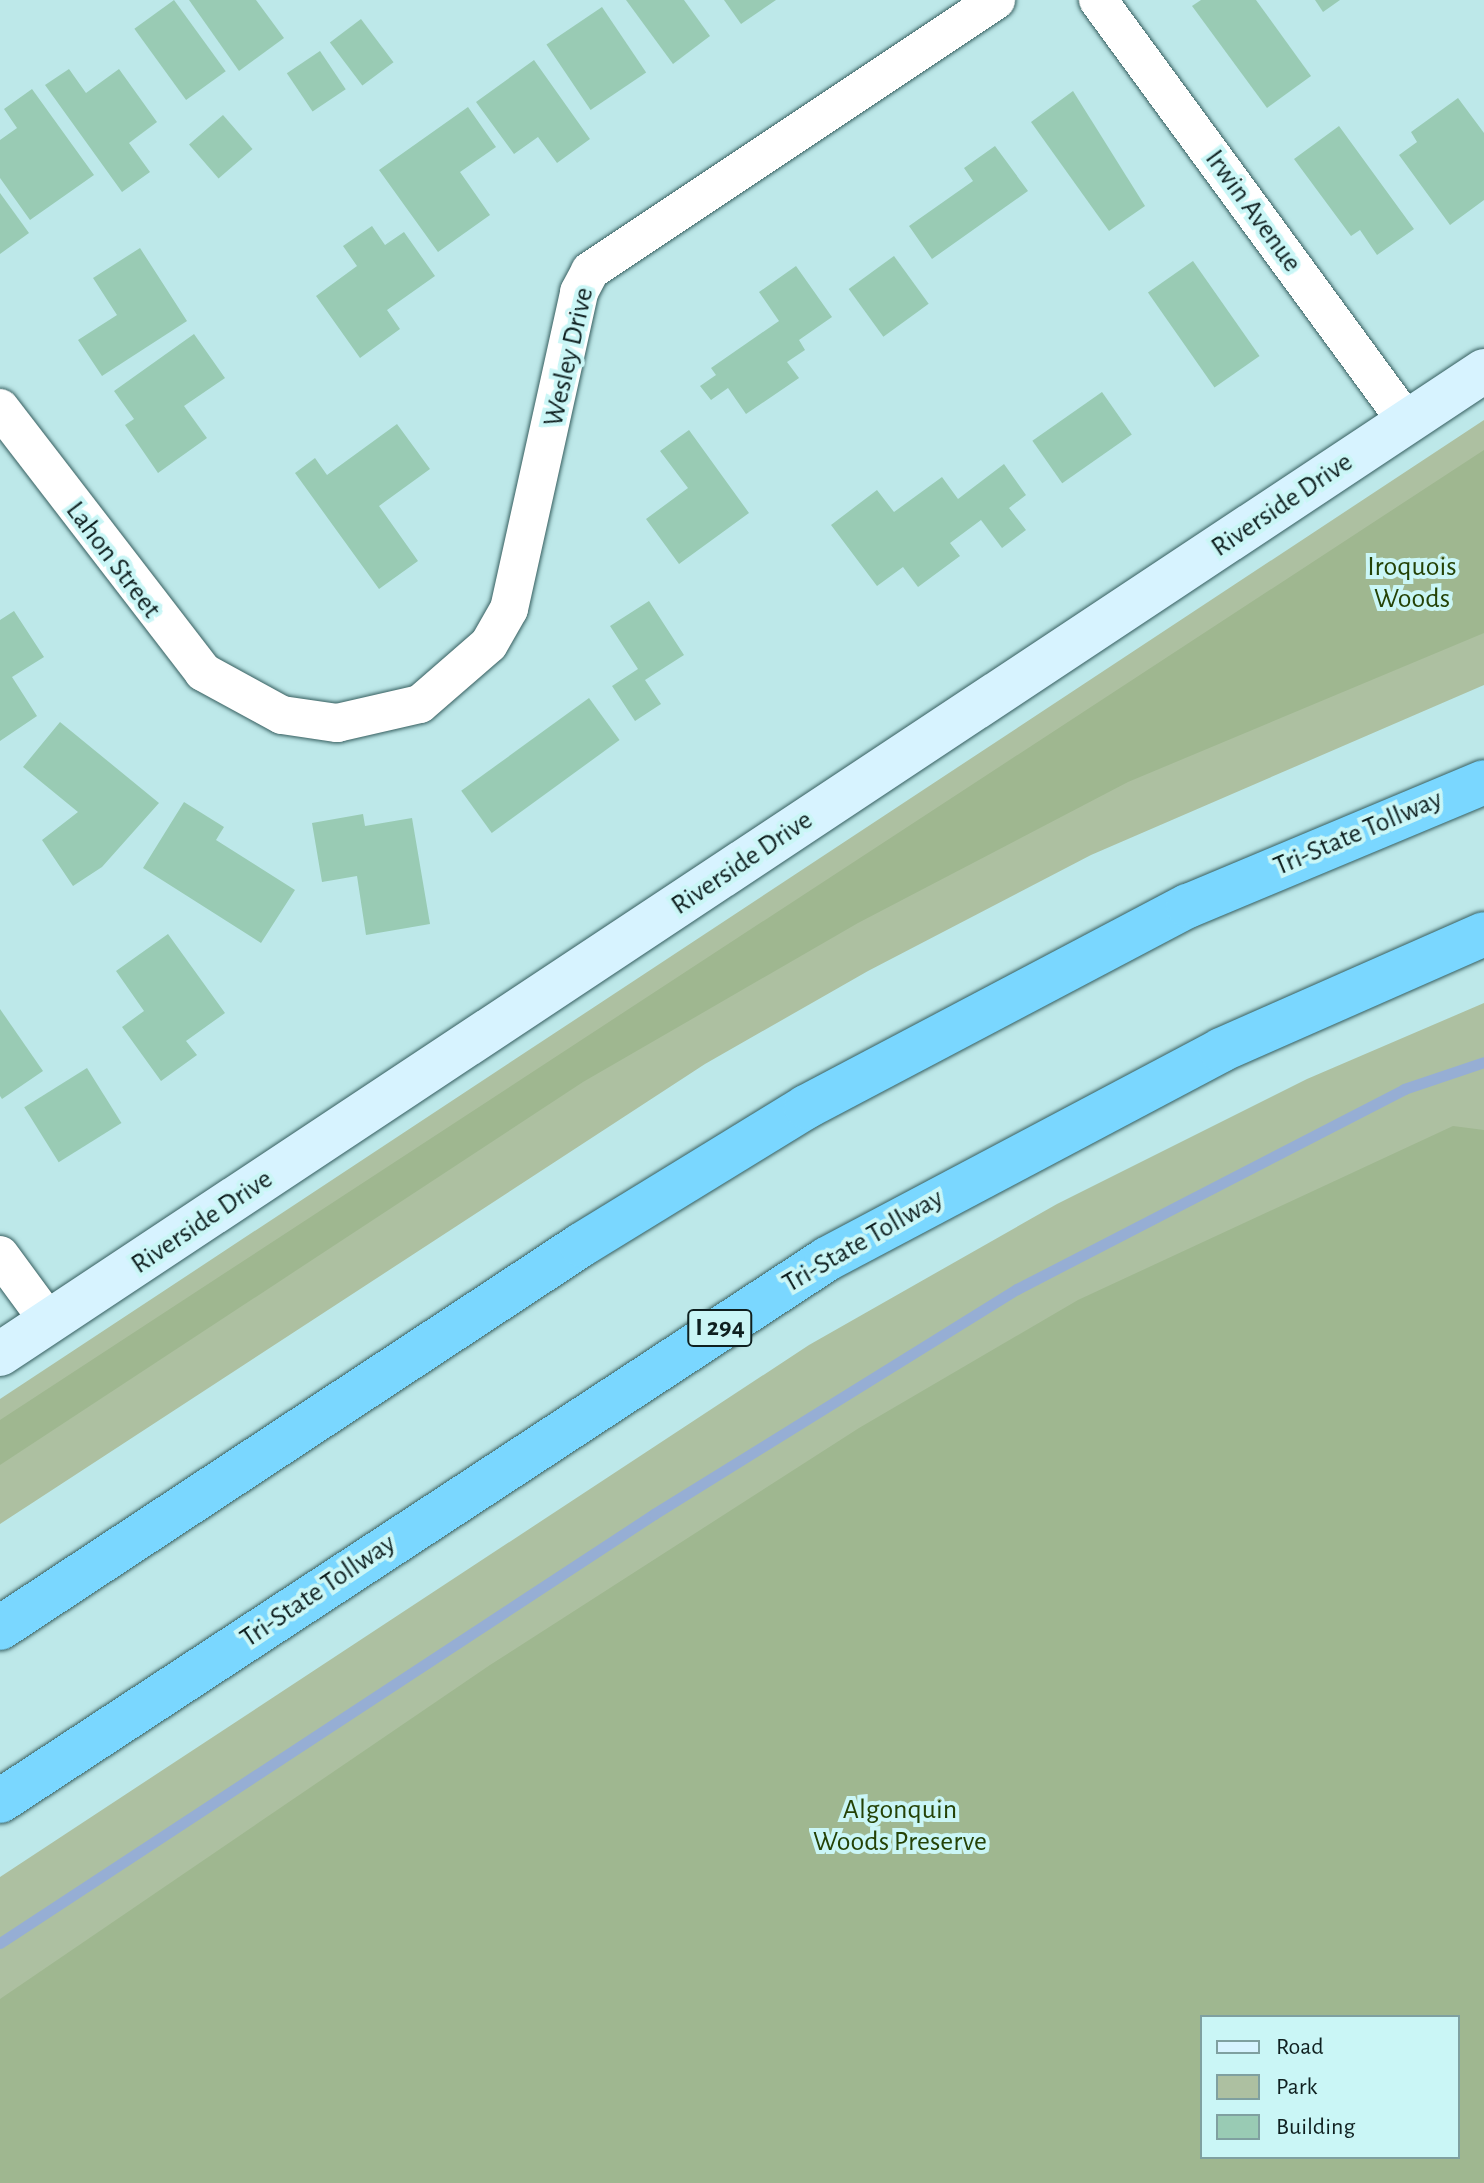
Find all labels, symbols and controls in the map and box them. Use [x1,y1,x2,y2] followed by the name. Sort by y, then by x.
[1197,143,1309,279] street label: Irwin Avenue
[537,284,601,430] street label: Wesley Drive
[1205,445,1359,565] street label: Riverside Drive
[58,495,168,625] street label: Lahon Street
[1367,550,1457,616] park label: Iroquois Woods
[1269,782,1447,884] street label: Tri-State Tollway
[665,803,819,923] street label: Riverside Drive
[125,1162,279,1282] street label: Riverside Drive
[777,1181,949,1301] street label: Tri-State Tollway
[686,1306,754,1350] road number: I 294
[234,1527,402,1655] street label: Tri-State Tollway
[813,1793,987,1859] park label: Algonquin Woods Preserve
[1200,2015,1460,2159] legend
[1276,2035,1324,2059] text: Road
[1276,2075,1317,2099] text: Park
[1276,2115,1355,2139] text: Building

